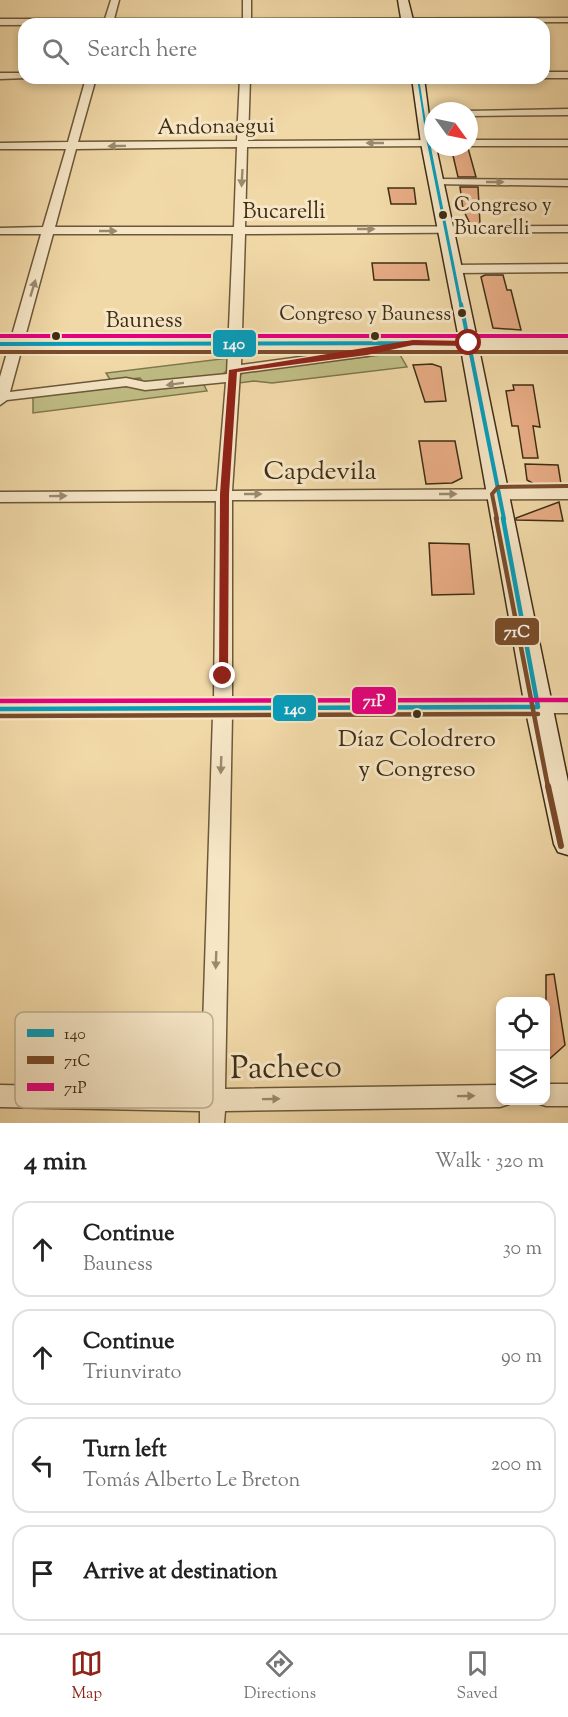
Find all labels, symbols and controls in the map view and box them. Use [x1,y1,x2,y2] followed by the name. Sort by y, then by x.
[18,18,550,84] search box
[39,35,72,68] icon: search
[87,35,197,67] text: Search here
[424,102,478,156] north arrow
[157,111,275,145] street label: Andonaegui
[365,138,384,148] one-way arrow
[107,141,126,150] one-way arrow
[237,169,246,188] one-way arrow
[486,177,505,187] one-way arrow
[454,192,552,244] place label: Congreso y Bucarelli
[242,197,326,229] street label: Bucarelli
[437,209,449,221] marker: Congreso y Bucarelli
[357,224,376,234] one-way arrow
[99,226,118,236] one-way arrow
[29,279,38,297] one-way arrow
[279,301,451,330] place label: Congreso y Bauness
[106,306,182,338] street label: Bauness
[456,307,468,319] marker: Congreso y Bauness
[212,329,257,358] line badge: 140
[455,329,481,355] route start
[50,330,62,342] unlabelled marker
[369,330,381,342] unlabelled marker
[223,334,245,357] text: 140
[165,379,184,389] one-way arrow
[263,454,377,491] street label: Capdevila
[244,489,263,499] one-way arrow
[439,489,458,499] one-way arrow
[49,491,68,501] one-way arrow
[494,617,540,646] line badge: 71C
[504,622,530,645] text: 71C
[209,662,235,688] route end
[351,686,397,715] line badge: 71P
[363,691,385,714] text: 71P
[272,694,317,722] line badge: 140
[284,699,306,722] text: 140
[411,708,423,720] marker: Díaz Colodrero y Congreso
[338,723,496,787] place label: Díaz Colodrero y Congreso
[217,755,226,774] one-way arrow
[212,950,221,969] one-way arrow
[496,997,550,1105] map controls
[496,997,550,1051] button: locate
[15,1012,213,1108] legend
[64,1024,86,1047] text: 140
[230,1045,342,1093] street label: Pacheco
[64,1051,90,1074] text: 71C
[496,1051,550,1105] button: layers
[64,1078,86,1101] text: 71P
[457,1091,476,1101] one-way arrow
[262,1094,281,1104] one-way arrow
[24,1144,87,1181] text: 4 min
[435,1148,544,1177] text: Walk · 320 m
[83,1219,174,1251] text: Continue
[26,1233,59,1266] icon: ahead
[503,1235,542,1264] text: 30 m
[83,1251,153,1280] text: Bauness
[83,1327,174,1359] text: Continue
[26,1341,59,1374] icon: ahead
[501,1343,542,1372] text: 90 m
[83,1359,181,1388] text: Triunvirato
[83,1435,166,1467] text: Turn left
[26,1449,59,1482] icon: left
[491,1451,542,1480] text: 200 m
[83,1467,300,1496] text: Tomás Alberto Le Breton
[26,1557,59,1590] icon: arrive
[83,1557,278,1589] text: Arrive at destination
[70,1647,103,1706] tab: Map
[244,1647,316,1706] tab: Directions
[457,1647,498,1706] tab: Saved

